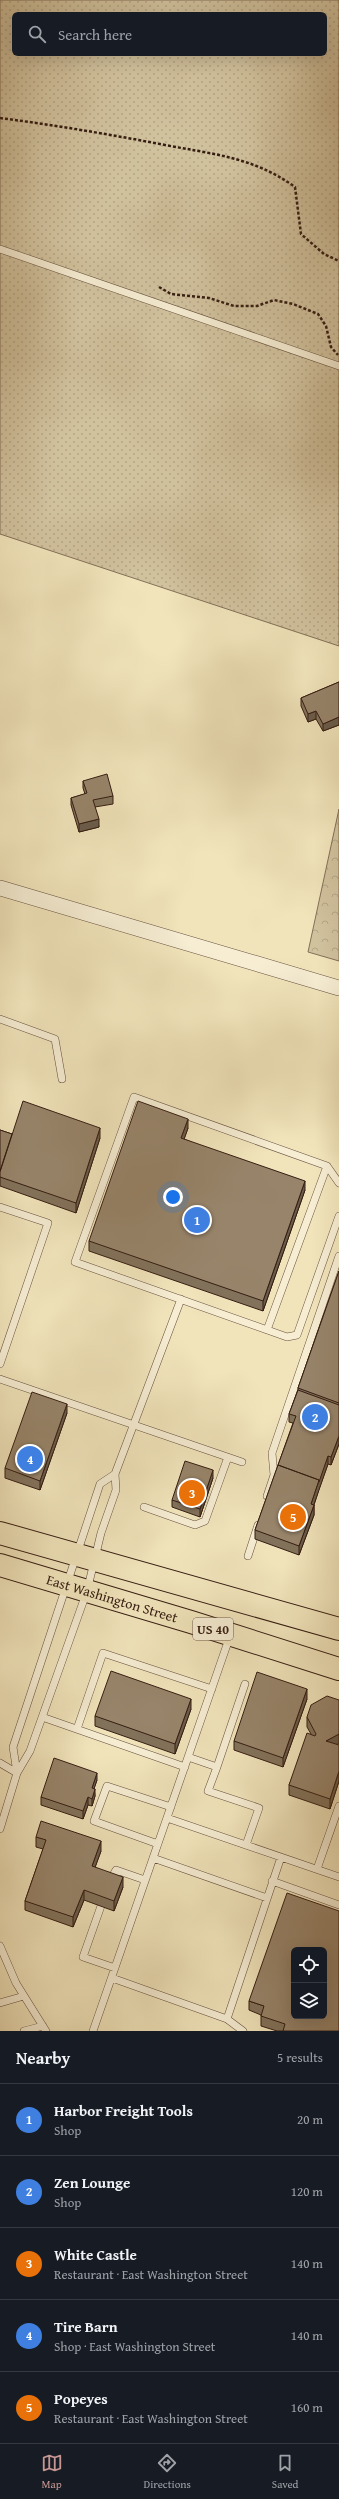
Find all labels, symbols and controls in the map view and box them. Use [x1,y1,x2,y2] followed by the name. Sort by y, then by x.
[12,12,327,56] search box
[26,23,48,45] icon: search
[58,24,132,45] text: Search here
[163,1187,183,1207] your location
[184,1205,210,1235] pin: 1
[302,1402,328,1432] pin: 2
[17,1444,43,1474] pin: 4
[179,1478,205,1508] pin: 3
[280,1502,306,1532] pin: 5
[44,1569,180,1628] street label: East Washington Street
[193,1618,233,1640] road number: US 40
[291,1947,327,2019] map controls
[291,1947,327,1983] button: locate
[291,1983,327,2019] button: layers
[16,2045,70,2070] text: Nearby
[277,2048,323,2067] text: 5 results
[54,2100,193,2121] text: Harbor Freight Tools
[26,2110,32,2129] text: 1
[297,2110,323,2129] text: 20 m
[54,2121,81,2140] text: Shop
[54,2172,130,2193] text: Zen Lounge
[26,2182,32,2201] text: 2
[291,2182,323,2201] text: 120 m
[54,2193,81,2212] text: Shop
[54,2244,137,2265] text: White Castle
[26,2254,32,2273] text: 3
[291,2254,323,2273] text: 140 m
[54,2265,248,2284] text: Restaurant · East Washington Street
[54,2316,118,2337] text: Tire Barn
[26,2326,32,2345] text: 4
[291,2326,323,2345] text: 140 m
[54,2337,215,2356] text: Shop · East Washington Street
[54,2388,108,2409] text: Popeyes
[26,2398,32,2417] text: 5
[291,2398,323,2417] text: 160 m
[54,2409,248,2428] text: Restaurant · East Washington Street
[41,2452,63,2492] tab: Map
[144,2452,191,2492] tab: Directions
[272,2452,298,2492] tab: Saved

